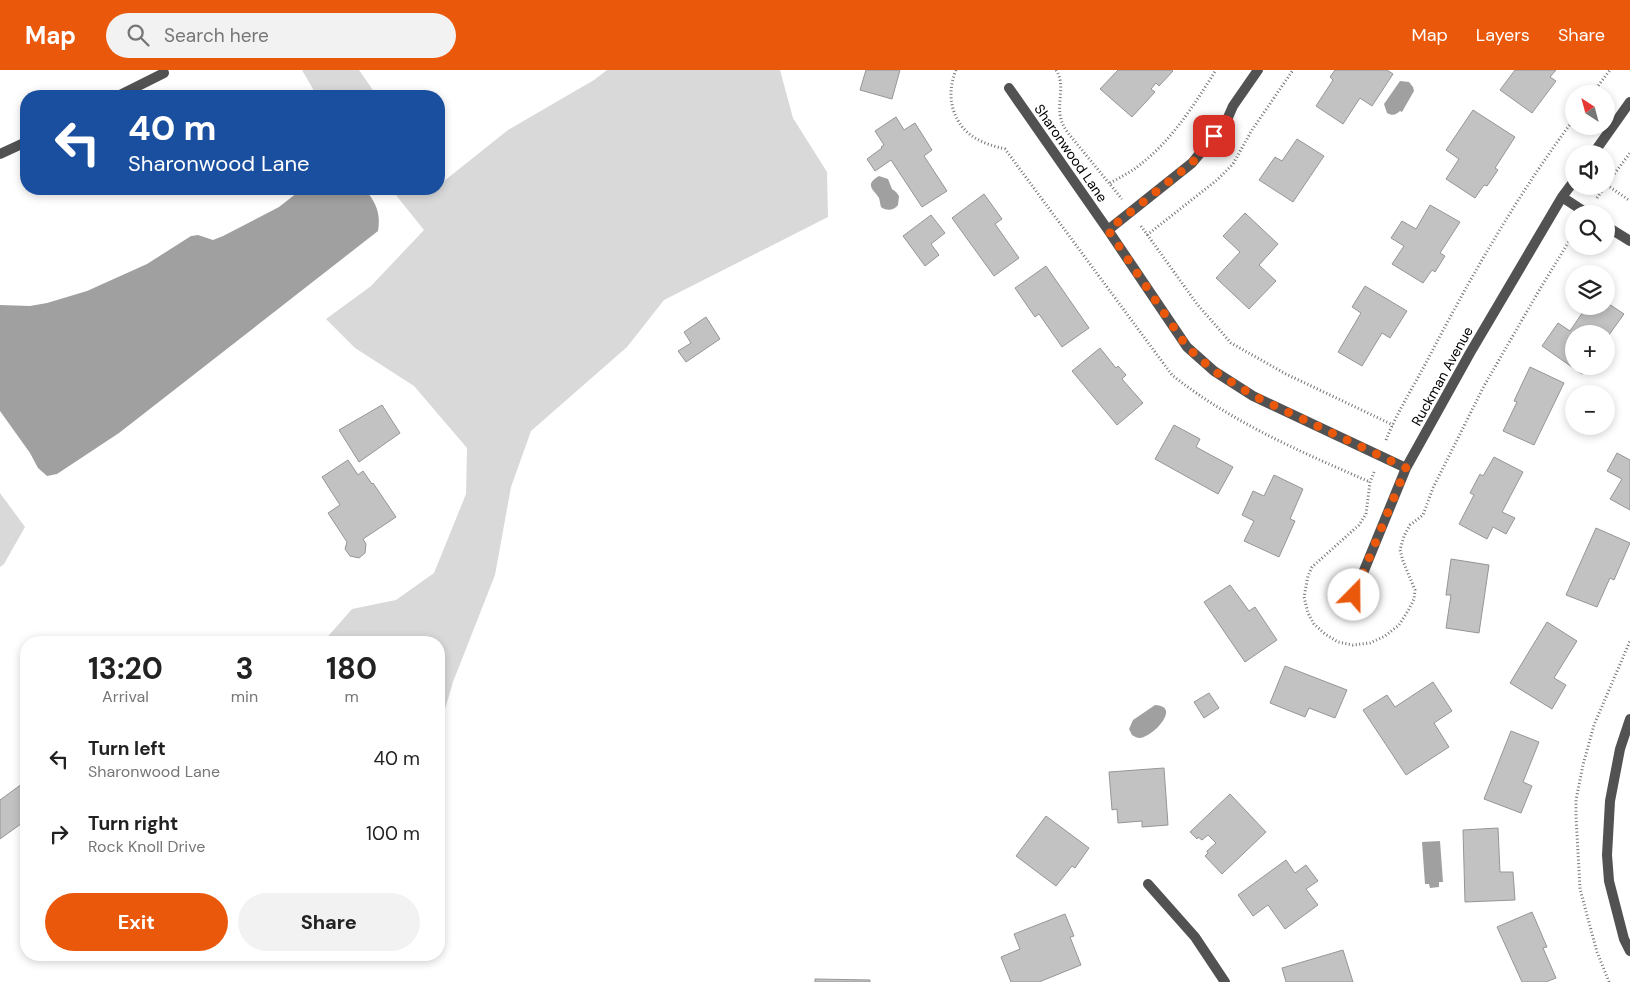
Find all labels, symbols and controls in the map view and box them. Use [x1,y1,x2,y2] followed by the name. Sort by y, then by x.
[106,13,456,58] search box
[25,20,76,51] text: Map
[124,21,152,49] icon: search
[164,23,269,48] text: Search here
[1412,23,1448,47] text: Map
[1476,23,1530,47] text: Layers
[1558,23,1605,47] text: Share
[1565,85,1615,135] north arrow
[1565,85,1615,435] map controls
[1030,101,1112,206] street label: Sharonwood Lane
[128,105,217,151] text: 40 m
[45,110,110,175] icon: left
[1193,115,1235,157] pin
[1200,122,1228,150] icon: arrive
[1565,145,1615,195] button: sound
[128,149,310,178] text: Sharonwood Lane
[1565,205,1615,255] button: search
[1565,265,1615,315] button: layers
[1407,323,1477,429] street label: Ruckman Avenue
[1565,325,1615,375] button: +
[1565,385,1615,435] button: −
[1327,568,1379,620] position arrow
[88,649,163,688] text: 13:20
[235,649,254,688] text: 3
[326,649,377,688] text: 180
[102,686,149,707] text: Arrival
[231,686,258,707] text: min
[344,686,359,707] text: m
[88,736,166,761] text: Turn left
[45,745,73,773] icon: left
[373,746,420,771] text: 40 m
[88,761,220,782] text: Sharonwood Lane
[88,811,178,836] text: Turn right
[45,820,73,848] icon: right
[366,821,420,846] text: 100 m
[88,836,205,857] text: Rock Knoll Drive
[45,893,228,951] button: Exit
[238,893,420,951] button: Share

